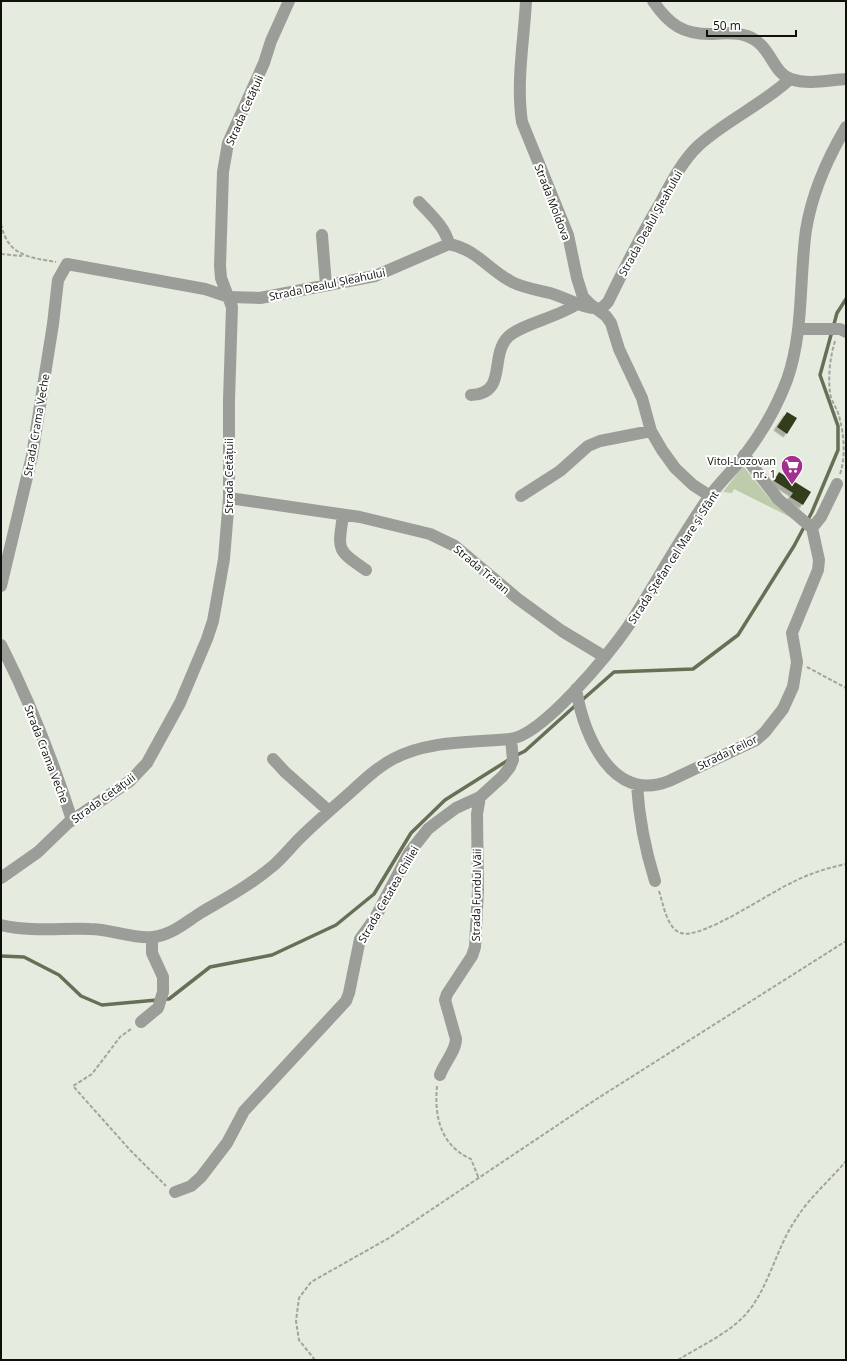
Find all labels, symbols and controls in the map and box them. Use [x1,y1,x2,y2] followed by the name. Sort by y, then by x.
[707,12,796,38] scale bar
[713,17,741,34] text: 50 m
[222,72,266,148] street label: Strada Cetățuii
[532,162,574,242] street label: Strada Moldova
[615,168,685,278] street label: Strada Dealul Șleahului
[267,264,387,304] street label: Strada Dealul Șleahului
[20,373,52,477] street label: Strada Crama Veche
[221,438,236,514] street label: Strada Cetățuii
[707,453,776,481] place label: Vitol-Lozovan nr. 1
[779,453,805,486] supermarket icon: Vitol-Lozovan nr. 1
[624,488,722,626] street label: Strada Ștefan cel Mare și Sfânt
[451,541,513,597] street label: Strada Traian
[21,703,73,805] street label: Strada Crama Veche
[694,731,760,773] street label: Strada Teilor
[68,770,138,826] street label: Strada Cetățuii
[354,843,422,945] street label: Strada Cetatea Chiliei
[468,848,484,942] street label: Strada Fundul Văii

